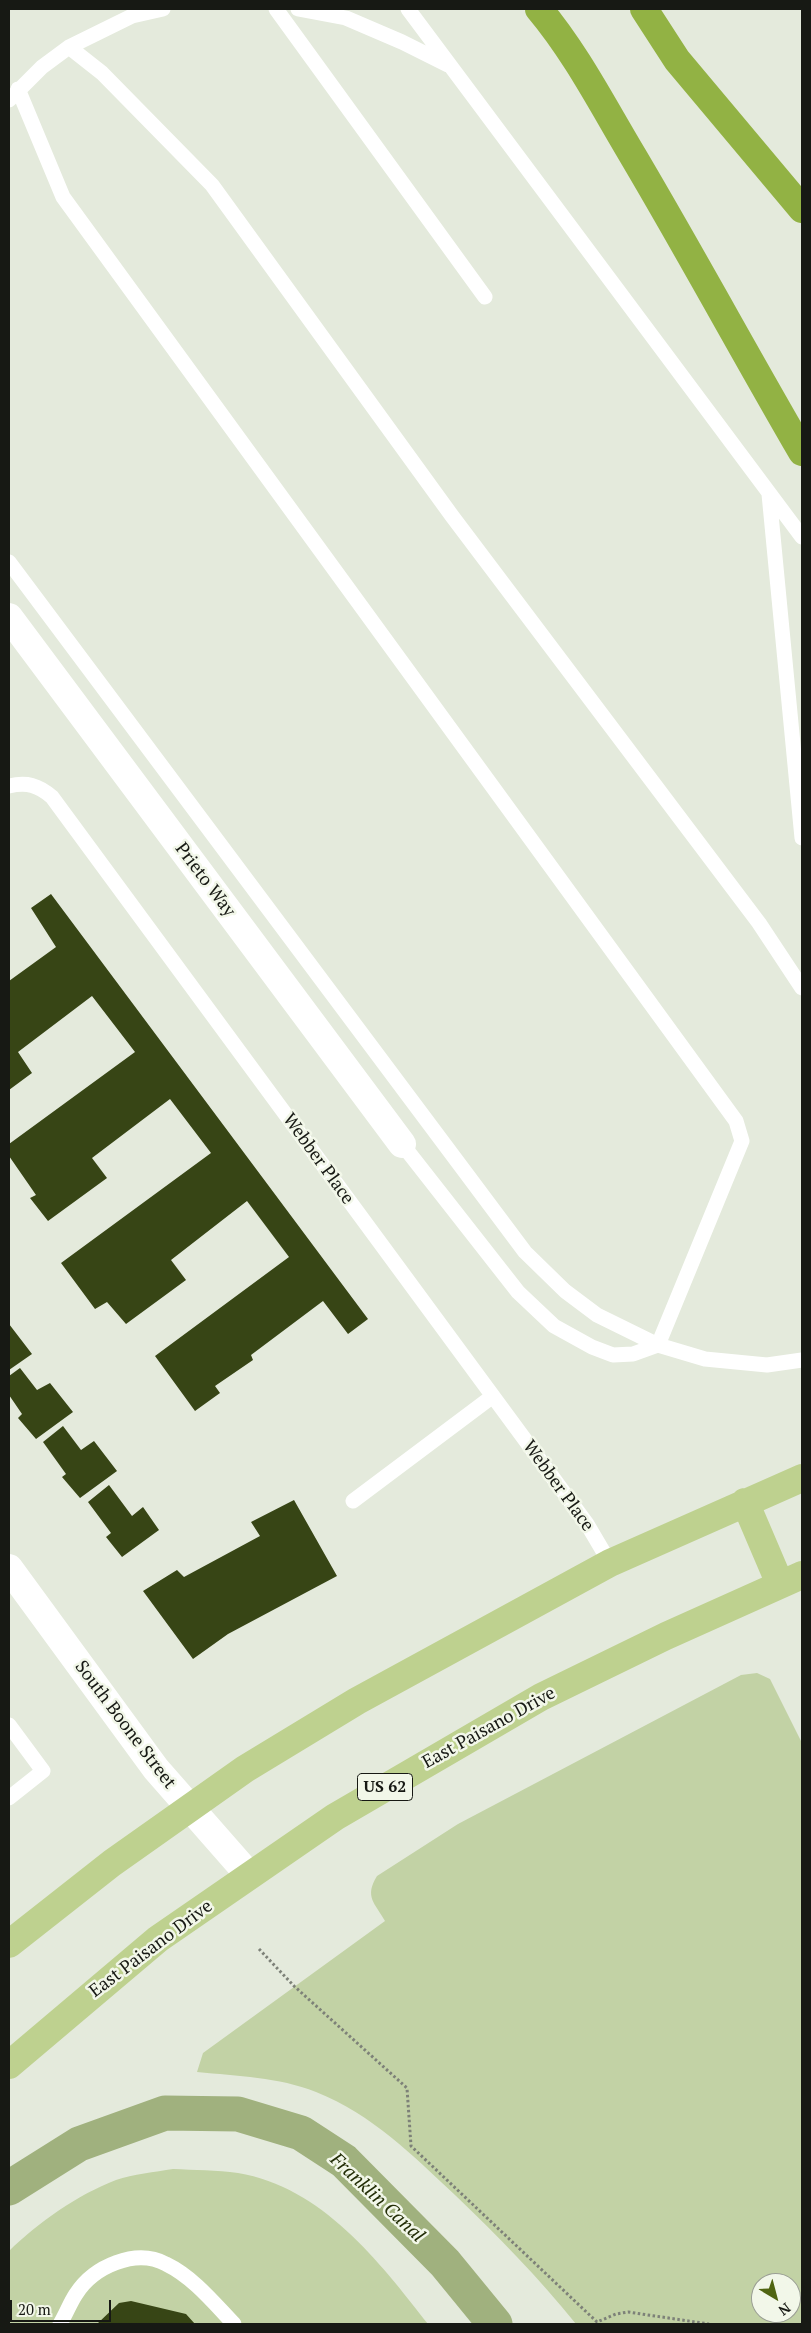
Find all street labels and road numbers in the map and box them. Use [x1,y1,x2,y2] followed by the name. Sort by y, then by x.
[170,839,240,921] street label: Prieto Way
[278,1109,358,1209] street label: Webber Place
[518,1436,598,1536] street label: Webber Place
[70,1657,180,1793] street label: South Boone Street
[419,1683,559,1773] street label: East Paisano Drive
[358,1774,412,1800] road number: US 62
[85,1896,217,2002] street label: East Paisano Drive

